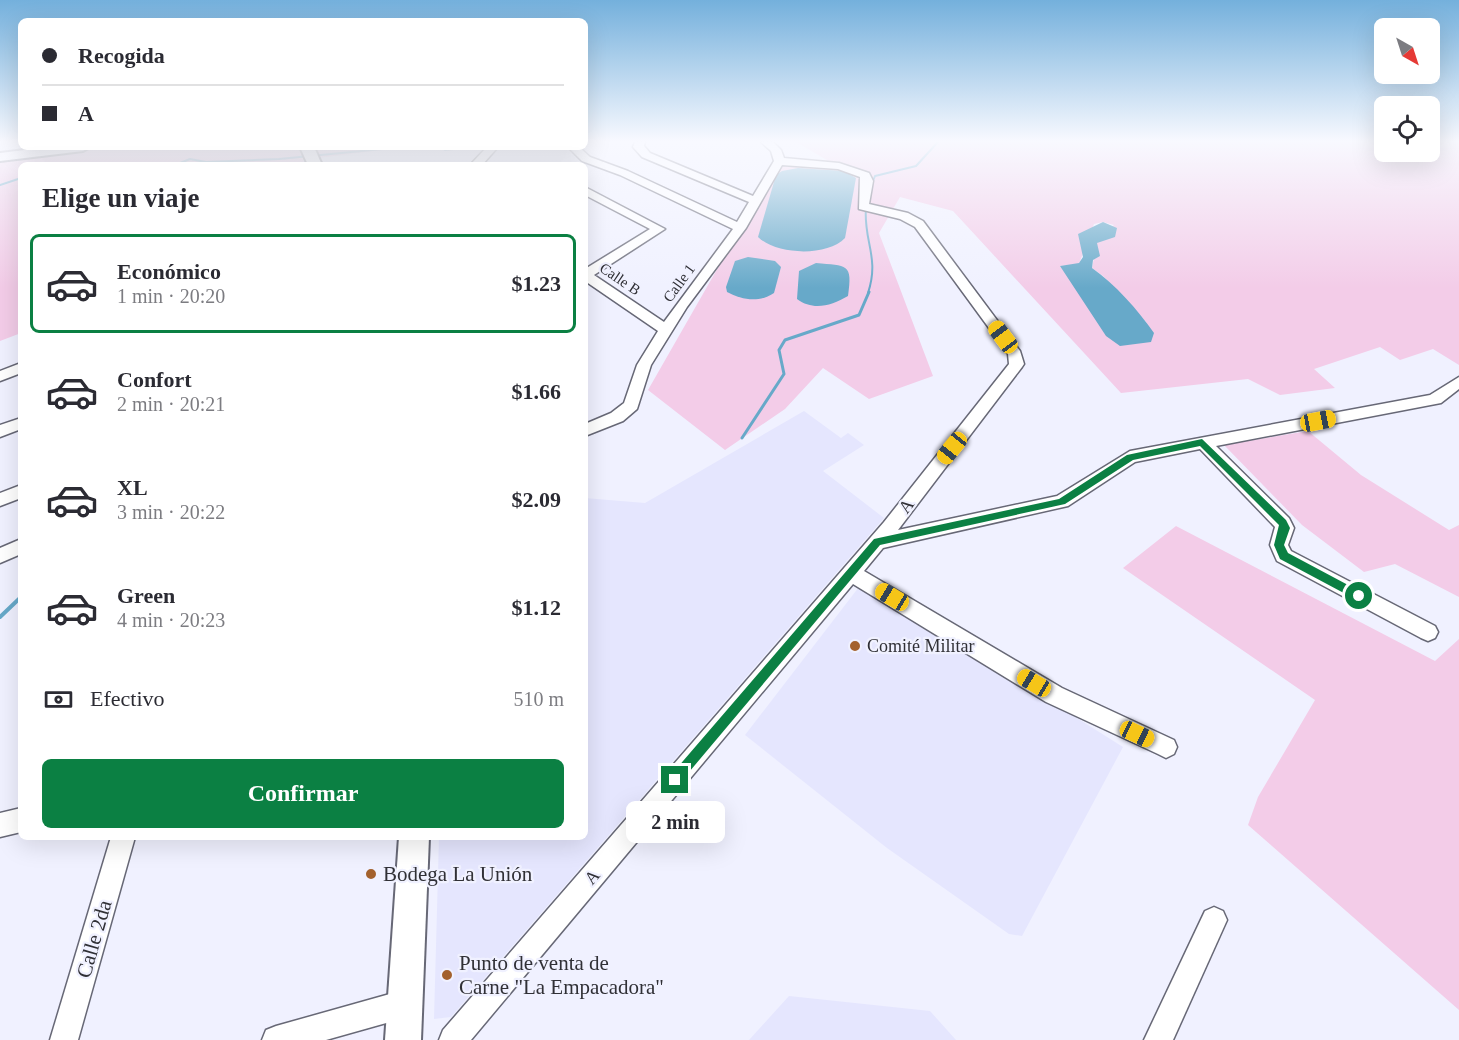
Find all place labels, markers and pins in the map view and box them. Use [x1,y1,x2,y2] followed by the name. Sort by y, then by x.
[867,636,975,656] place label: Comité Militar
[848,639,862,653] marker: Comité Militar
[383,862,533,886] place label: Bodega La Unión
[364,867,378,881] marker: Bodega La Unión
[459,951,664,999] place label: Punto de venta de Carne "La Empacadora"
[440,968,454,982] marker: Punto de venta de Carne "La Empacadora"

